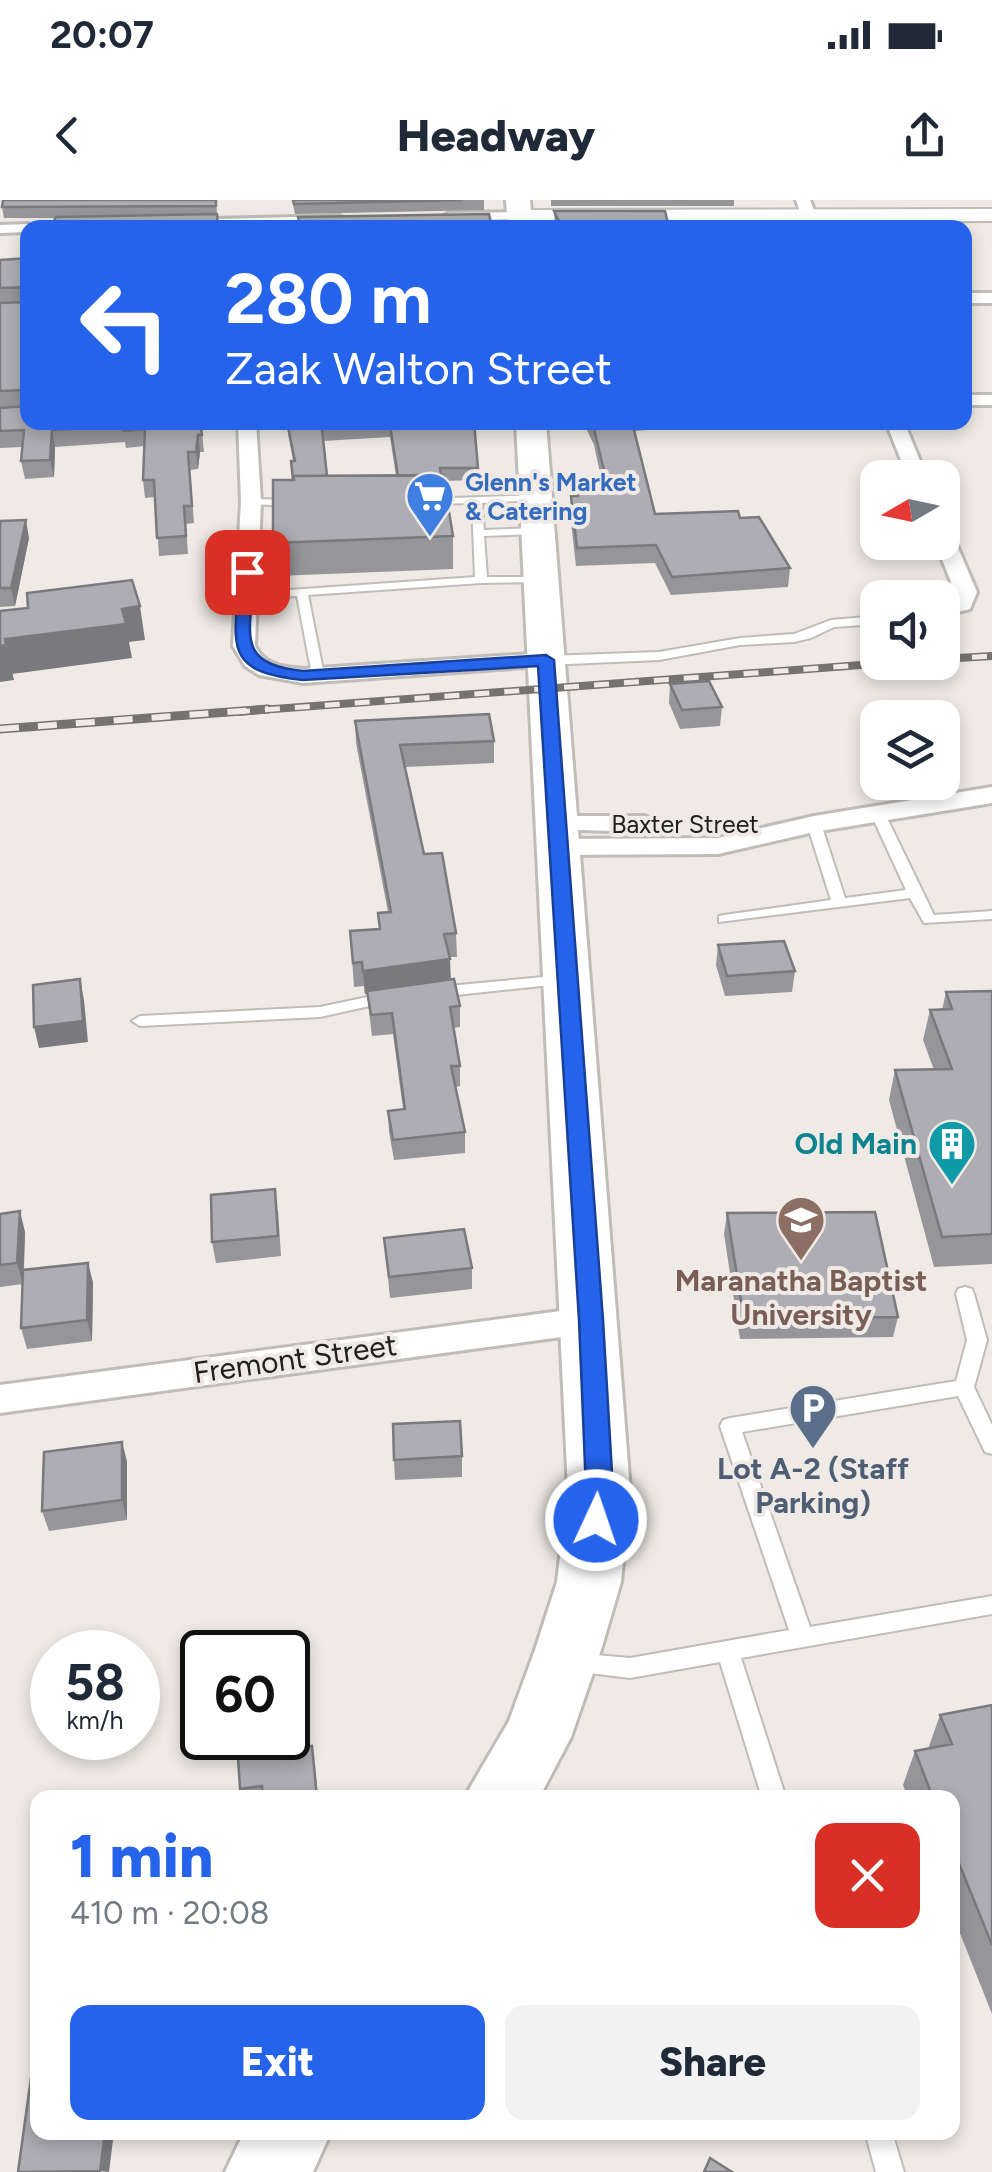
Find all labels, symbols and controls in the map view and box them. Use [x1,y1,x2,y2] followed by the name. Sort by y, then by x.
[50,12,154,58] text: 20:07
[40,108,95,163] icon: back
[397,108,595,162] text: Headway
[897,108,952,163] icon: share
[225,256,431,341] text: 280 m
[60,260,190,390] icon: left
[225,341,612,395] text: Zaak Walton Street
[860,460,960,560] north arrow
[860,460,960,800] map controls
[465,467,637,526] place label: Glenn's Market & Catering
[404,470,456,538] supermarket icon: Glenn's Market & Catering
[205,530,290,615] pin
[220,545,275,600] icon: arrive
[860,580,960,680] button: sound
[860,700,960,800] button: layers
[611,809,759,839] street label: Baxter Street
[926,1118,978,1186] building icon: Old Main
[794,1125,917,1162] place label: Old Main
[775,1194,827,1262] school or university icon: Maranatha Baptist University
[675,1262,927,1333] place label: Maranatha Baptist University
[191,1326,399,1391] street label: Fremont Street
[787,1382,839,1450] parking icon: Lot A-2 (Staff Parking)
[717,1450,909,1521] place label: Lot A-2 (Staff Parking)
[544,1468,648,1572] position arrow
[180,1630,310,1760] speed limit sign: 60
[65,1652,125,1713] text: 58
[66,1705,124,1735] text: km/h
[70,1820,213,1892] text: 1 min
[815,1823,920,1928] button: close
[70,1894,269,1932] text: 410 m · 20:08
[70,2005,485,2120] button: Exit
[505,2005,920,2120] button: Share

